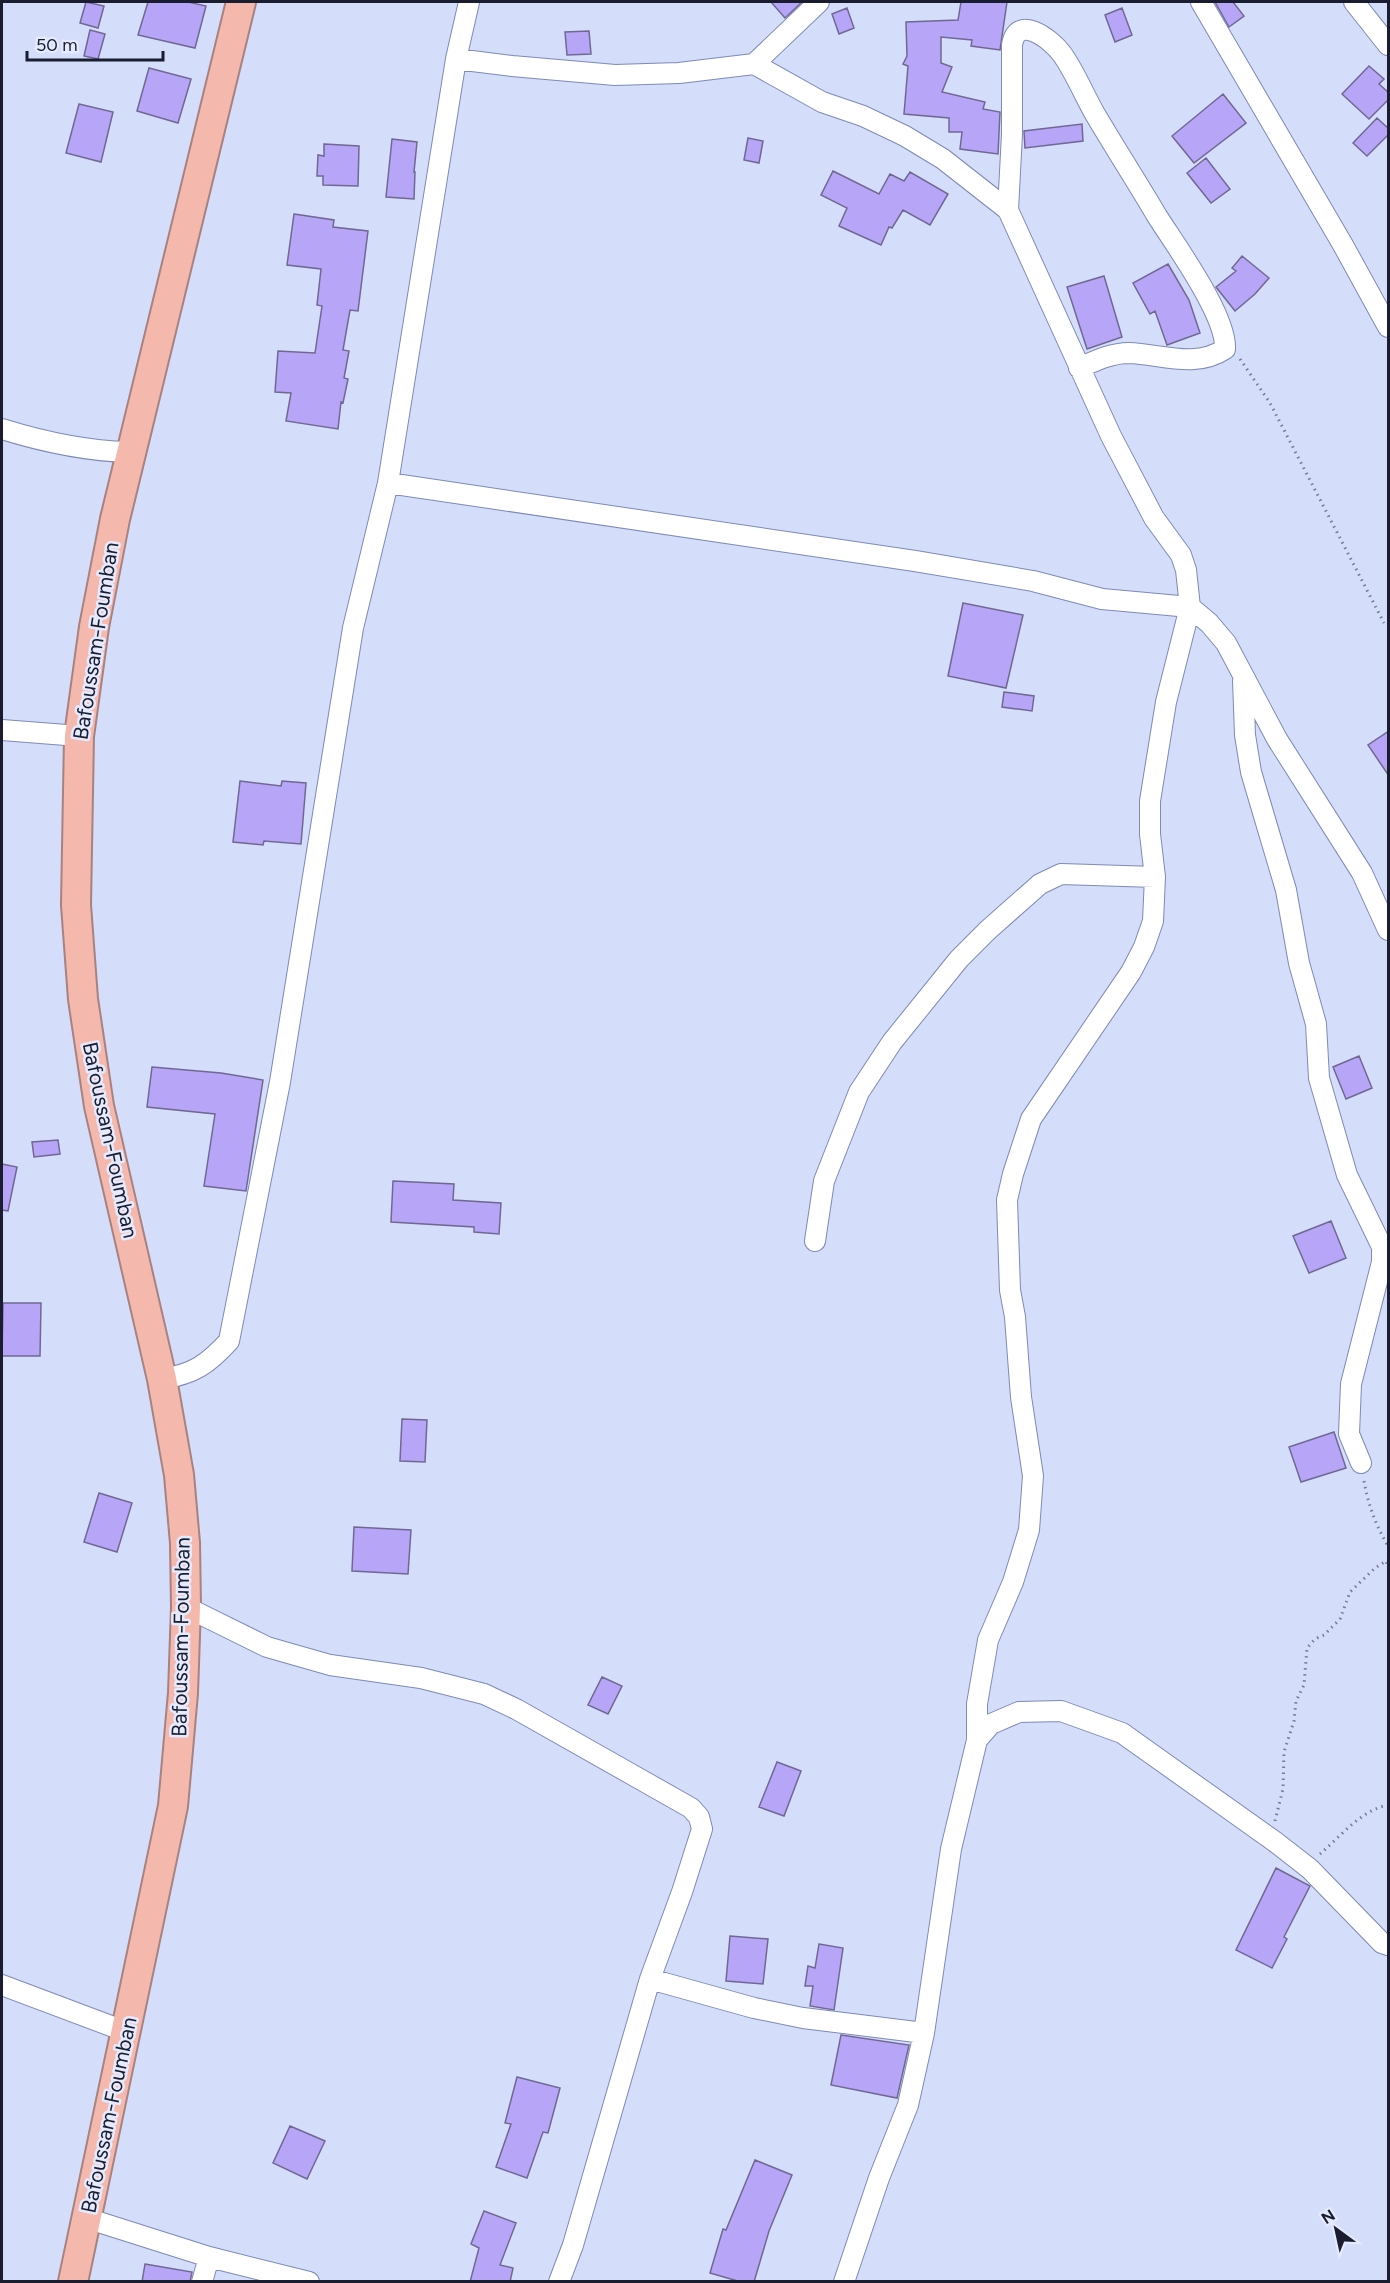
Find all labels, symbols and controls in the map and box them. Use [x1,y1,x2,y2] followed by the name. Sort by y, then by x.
[27,24,164,62] scale bar
[36,34,78,56] text: 50 m
[68,540,123,742] street label: Bafoussam-Foumban
[77,1040,143,1240] street label: Bafoussam-Foumban
[166,1537,195,1737] street label: Bafoussam-Foumban
[76,2015,142,2215] street label: Bafoussam-Foumban
[1306,2199,1366,2259] north arrow
[1318,2206,1338,2228] text: N

